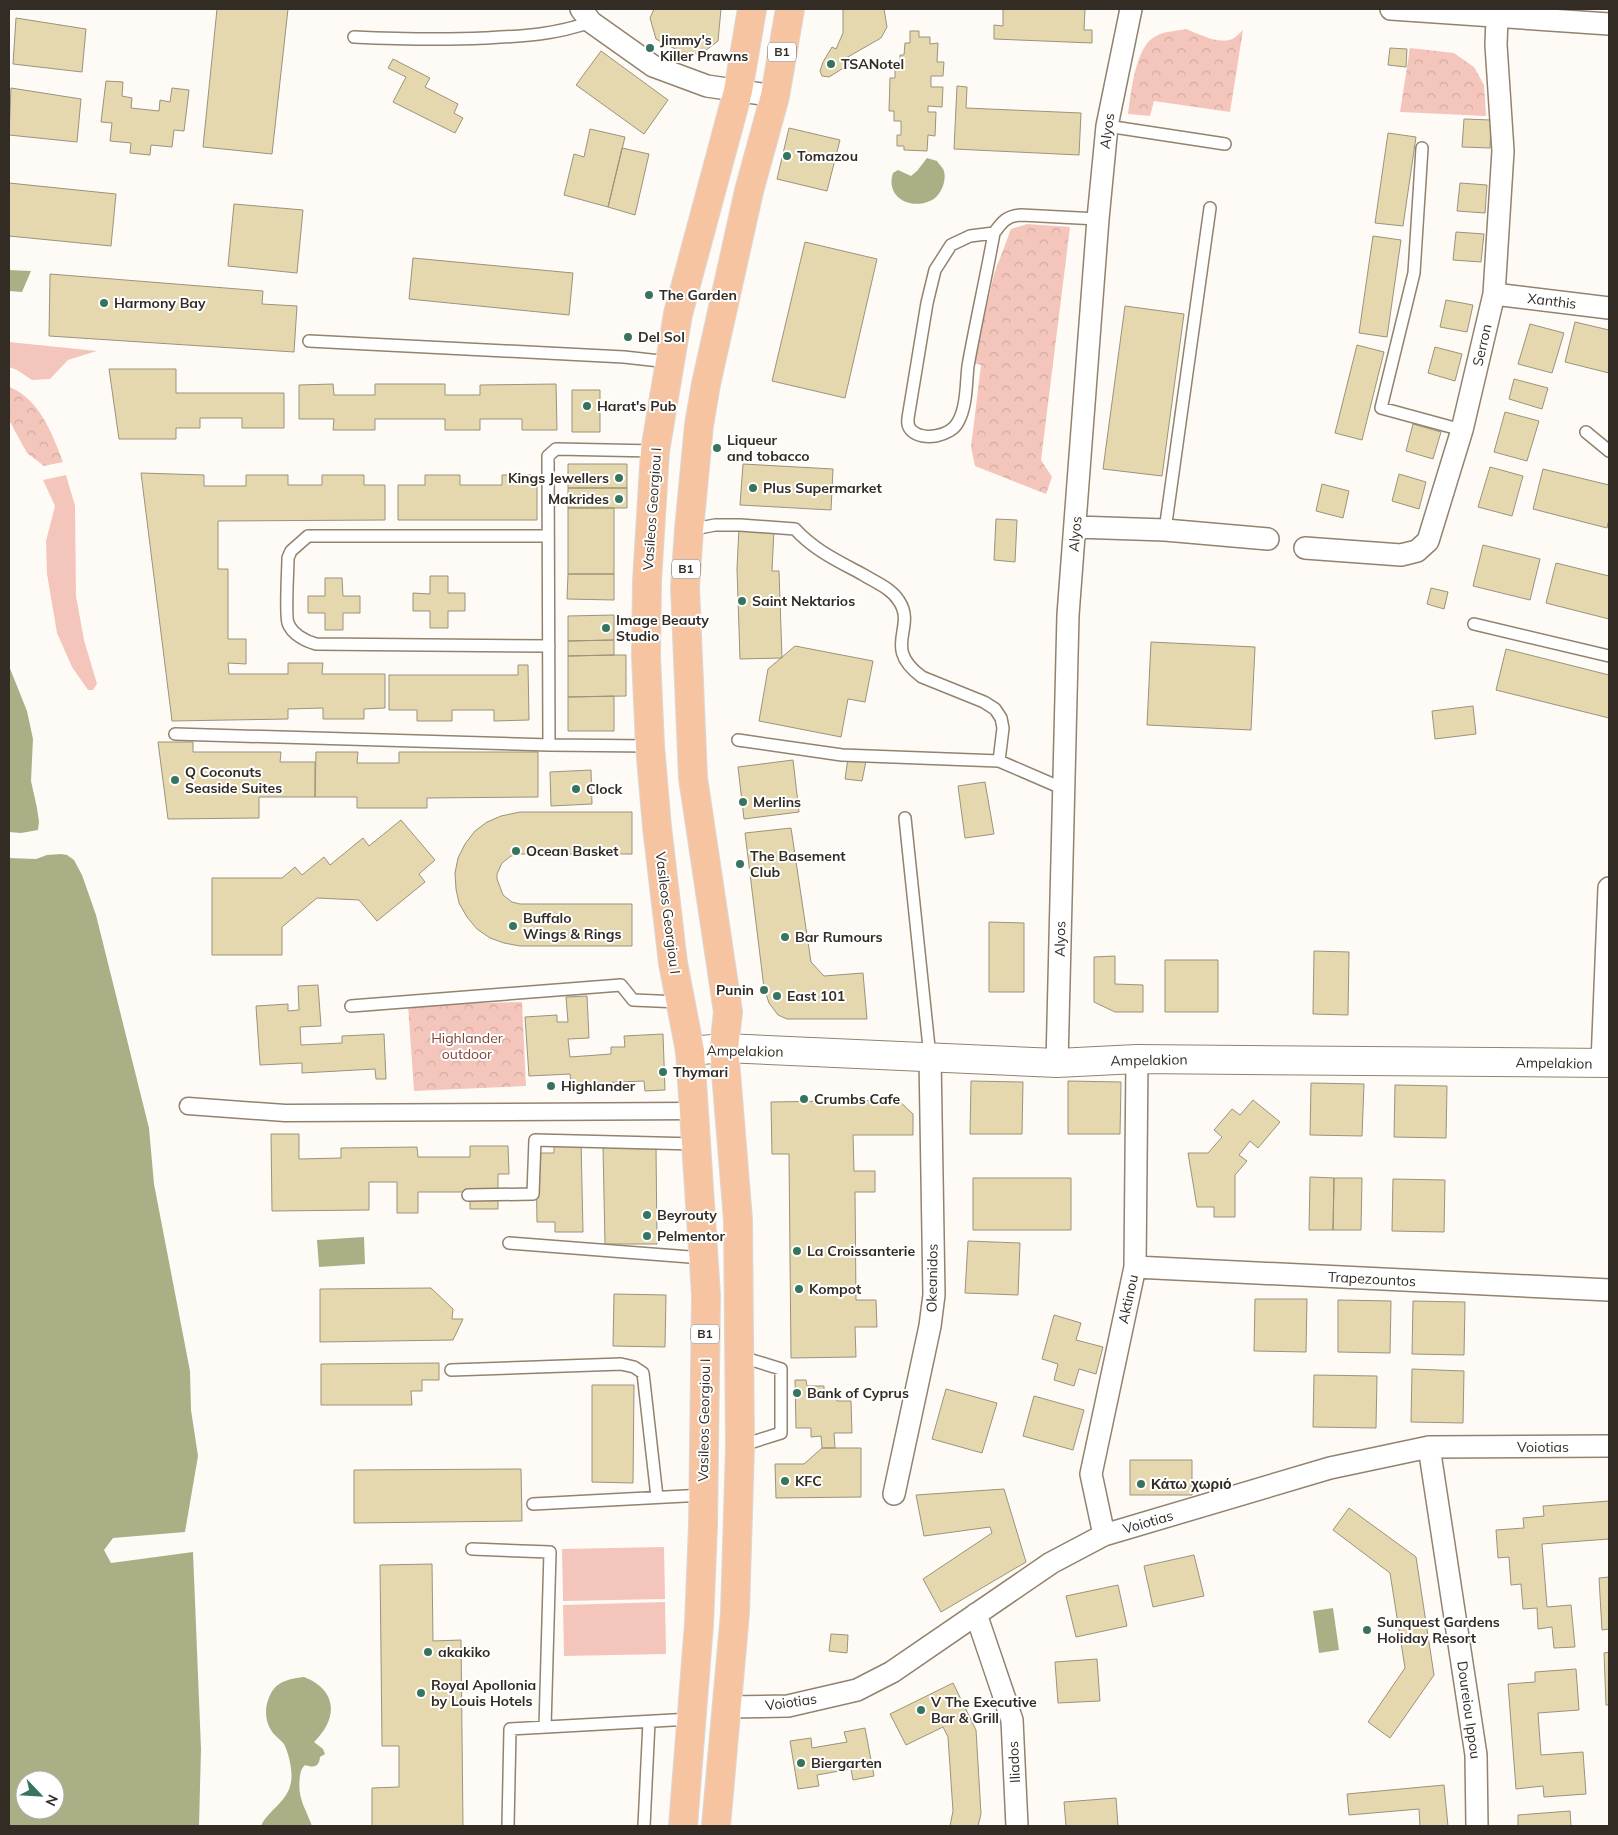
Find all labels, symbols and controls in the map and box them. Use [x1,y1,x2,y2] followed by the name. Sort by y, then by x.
[660,31,748,65] place label: Jimmy's Killer Prawns
[644,42,656,54] marker: Jimmy's Killer Prawns
[768,42,796,62] road number: B1
[841,55,904,73] place label: TSANotel
[825,58,837,70] marker: TSANotel
[1096,112,1118,150] street label: Alyos
[797,147,858,165] place label: Tomazou
[781,150,793,162] marker: Tomazou
[659,286,737,304] place label: The Garden
[643,289,655,301] marker: The Garden
[1527,289,1578,313] street label: Xanthis
[114,294,206,312] place label: Harmony Bay
[98,297,110,309] marker: Harmony Bay
[1468,322,1496,368] street label: Serron
[638,328,685,346] place label: Del Sol
[622,331,634,343] marker: Del Sol
[597,397,677,415] place label: Harat's Pub
[581,400,593,412] marker: Harat's Pub
[727,431,810,465] place label: Liqueur and tobacco
[711,442,723,454] marker: Liqueur and tobacco
[639,447,665,571] street label: Vasileos Georgiou I
[508,469,609,487] place label: Kings Jewellers
[613,472,625,484] marker: Kings Jewellers
[763,479,882,497] place label: Plus Supermarket
[747,482,759,494] marker: Plus Supermarket
[548,490,609,508] place label: Makrides
[613,493,625,505] marker: Makrides
[1064,515,1086,553] street label: Alyos
[672,560,700,578] road number: B1
[752,592,855,610] place label: Saint Nektarios
[736,595,748,607] marker: Saint Nektarios
[616,611,709,645] place label: Image Beauty Studio
[600,622,612,634] marker: Image Beauty Studio
[185,763,282,797] place label: Q Coconuts Seaside Suites
[169,774,181,786] marker: Q Coconuts Seaside Suites
[586,780,623,798] place label: Clock
[570,783,582,795] marker: Clock
[753,793,801,811] place label: Merlins
[737,796,749,808] marker: Merlins
[526,842,619,860] place label: Ocean Basket
[510,845,522,857] marker: Ocean Basket
[750,847,846,881] place label: The Basement Club
[652,851,684,975] street label: Vasileos Georgiou I
[734,858,746,870] marker: The Basement Club
[523,909,621,943] place label: Buffalo Wings & Rings
[507,920,519,932] marker: Buffalo Wings & Rings
[1051,921,1069,957] street label: Alyos
[795,928,883,946] place label: Bar Rumours
[779,931,791,943] marker: Bar Rumours
[716,981,754,999] place label: Punin
[758,984,770,996] marker: Punin
[787,987,845,1005] place label: East 101
[771,990,783,1002] marker: East 101
[431,1029,504,1063] park label: Highlander outdoor
[706,1041,784,1061] street label: Ampelakion
[1110,1050,1188,1070] street label: Ampelakion
[1515,1053,1593,1073] street label: Ampelakion
[673,1063,728,1081] place label: Thymari
[657,1066,669,1078] marker: Thymari
[561,1077,636,1095] place label: Highlander
[545,1080,557,1092] marker: Highlander
[814,1090,901,1108] place label: Crumbs Cafe
[798,1093,810,1105] marker: Crumbs Cafe
[657,1206,717,1224] place label: Beyrouty
[641,1209,653,1221] marker: Beyrouty
[657,1227,726,1245] place label: Pelmentor
[641,1230,653,1242] marker: Pelmentor
[807,1242,915,1260] place label: La Croissanterie
[922,1243,942,1313] street label: Okeanidos
[791,1245,803,1257] marker: La Croissanterie
[1328,1268,1416,1290] street label: Trapezountos
[1114,1273,1142,1325] street label: Aktinou
[809,1280,862,1298] place label: Kompot
[793,1283,805,1295] marker: Kompot
[691,1325,719,1344] road number: B1
[694,1358,714,1482] street label: Vasileos Georgiou I
[807,1384,909,1402] place label: Bank of Cyprus
[791,1387,803,1399] marker: Bank of Cyprus
[1517,1438,1569,1456] street label: Voiotias
[795,1472,822,1490] place label: KFC
[779,1475,791,1487] marker: KFC
[1151,1475,1232,1493] place label: Κάτω χωριό
[1135,1478,1147,1490] marker: Κάτω χωριό
[1121,1506,1175,1538] street label: Voiotias
[1377,1613,1500,1647] place label: Sunquest Gardens Holiday Resort
[1361,1624,1373,1636] marker: Sunquest Gardens Holiday Resort
[438,1643,490,1661] place label: akakiko
[422,1646,434,1658] marker: akakiko
[1453,1660,1485,1760] street label: Doureiou Ippou
[431,1676,536,1710] place label: Royal Apollonia by Louis Hotels
[415,1687,427,1699] marker: Royal Apollonia by Louis Hotels
[764,1689,818,1715] street label: Voiotias
[930,1693,1037,1727] place label: V The Executive Bar & Grill
[915,1704,927,1716] marker: V The Executive Bar & Grill
[1004,1740,1024,1783] street label: Iliados
[811,1754,882,1772] place label: Biergarten
[795,1757,807,1769] marker: Biergarten
[15,1770,65,1820] north arrow
[41,1792,62,1809] text: N

